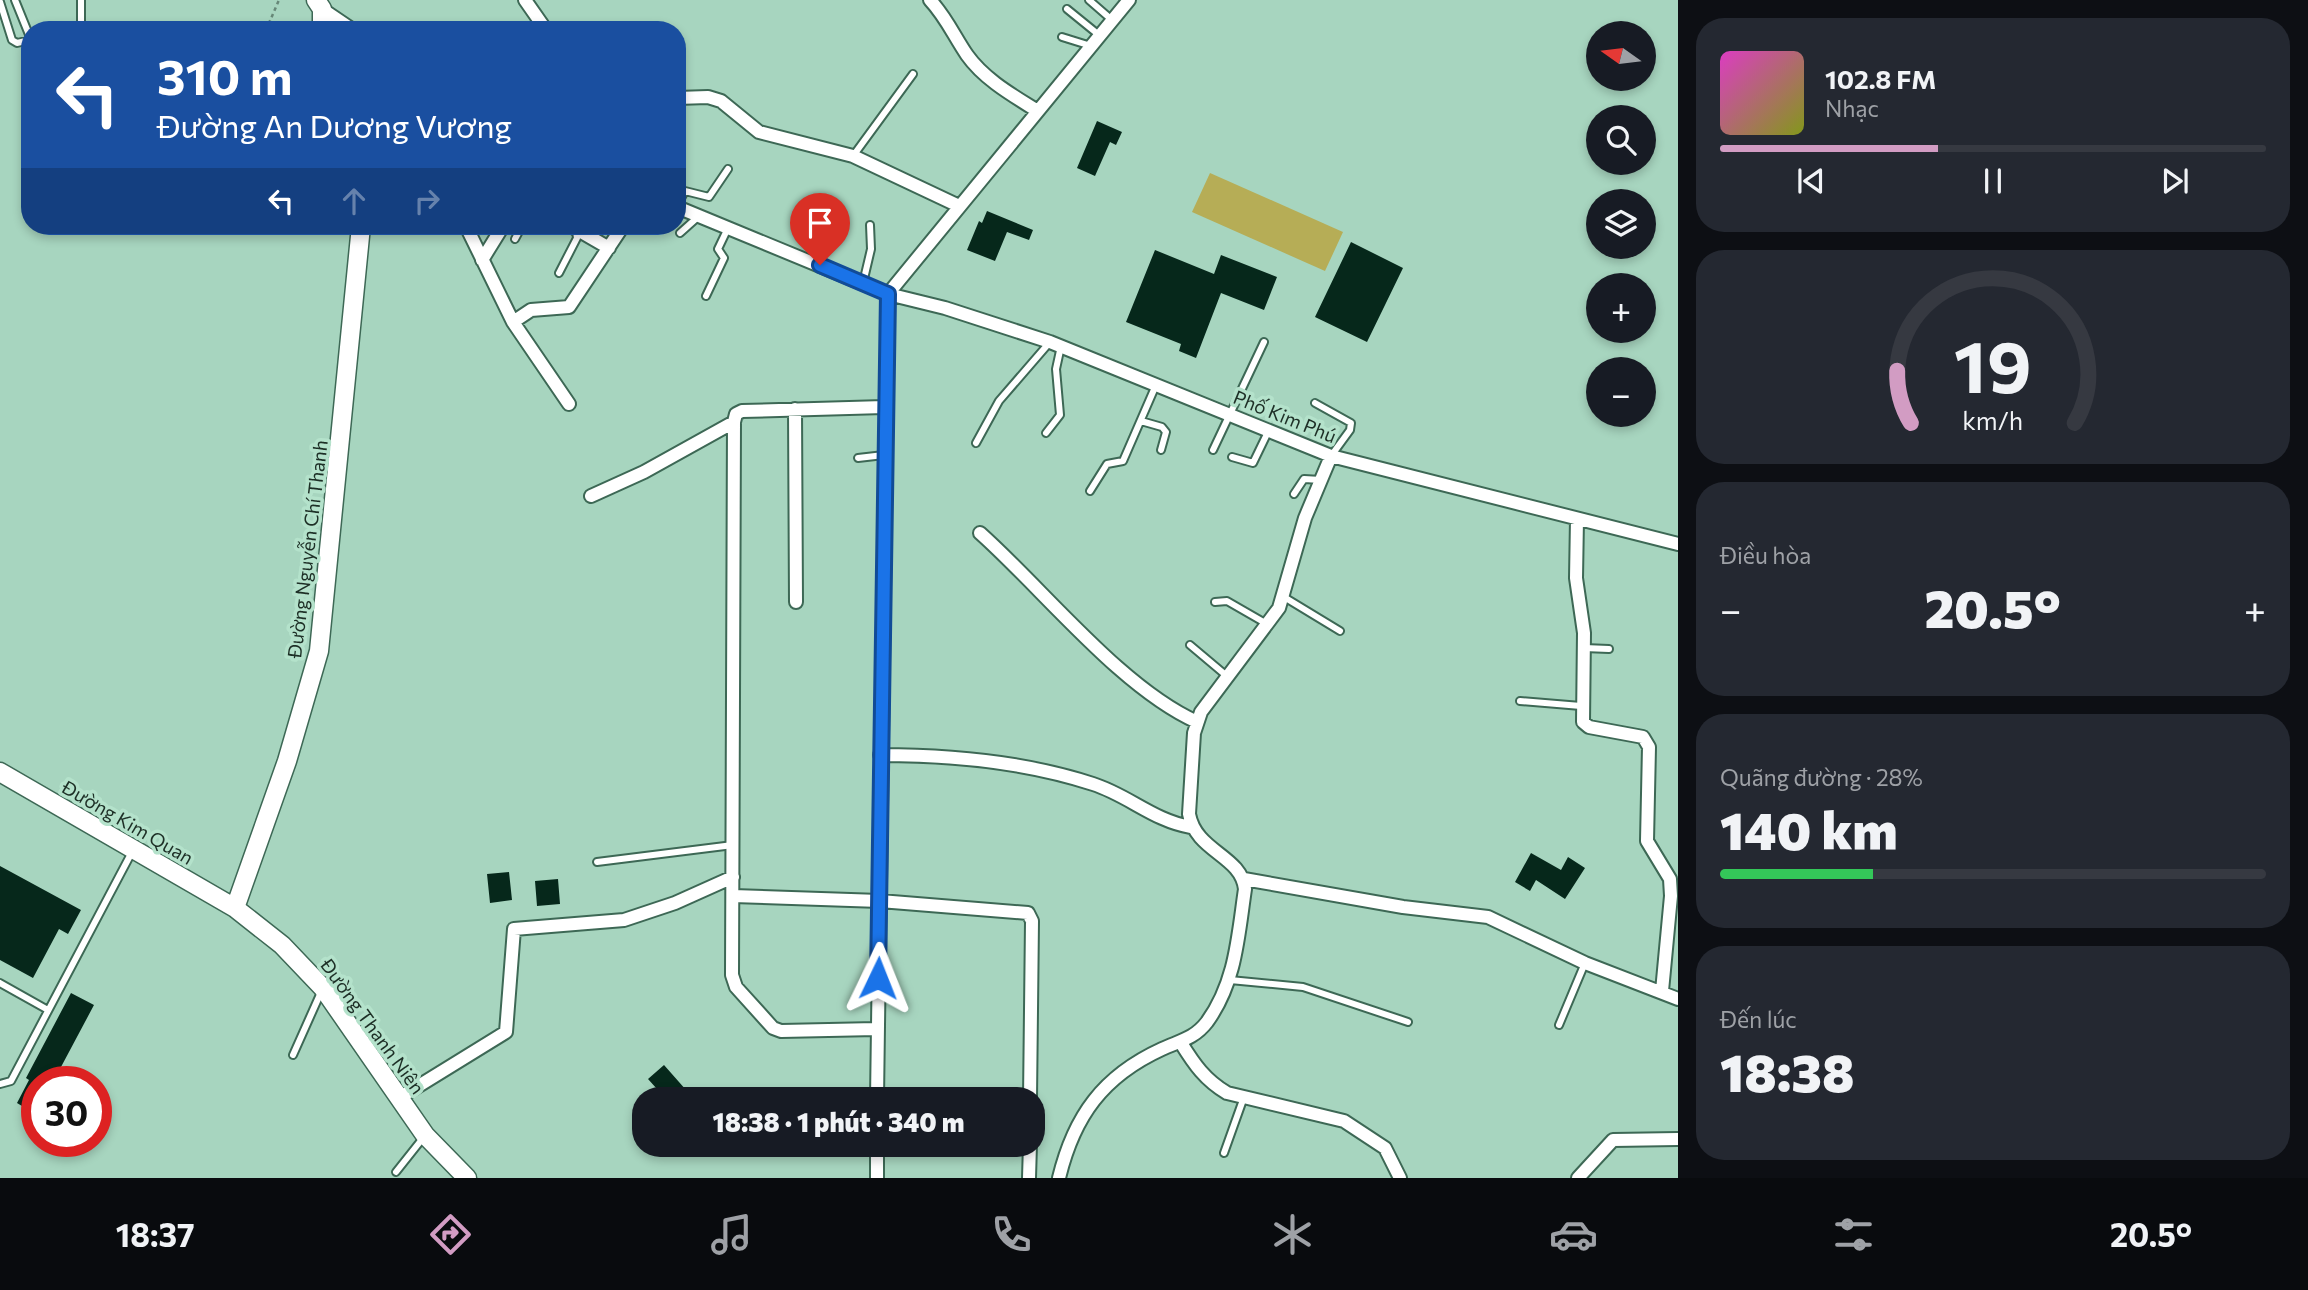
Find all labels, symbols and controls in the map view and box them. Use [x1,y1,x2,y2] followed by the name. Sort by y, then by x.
[1586,21,1656,91] north arrow
[1586,21,1656,427] map controls
[157,45,292,105] text: 310 m
[42,49,133,140] icon: left
[1825,63,1936,94] text: 102.8 FM
[1825,94,1879,122] text: Nhạc
[157,105,512,145] text: Đường An Dương Vương
[1586,105,1656,175] button: search
[1792,162,1830,200] icon: previous
[1974,162,2012,200] icon: pause
[2156,162,2194,200] icon: next
[262,182,300,220] icon: left
[335,182,373,220] icon: ahead
[408,182,446,220] icon: right
[1586,189,1656,259] button: layers
[790,193,850,265] pin
[801,204,839,242] icon: arrive
[1586,273,1656,343] button: +
[1954,319,2032,408] text: 19
[1586,357,1656,427] button: −
[1230,385,1340,447] street label: Phố Kim Phú
[1963,405,2023,435] text: km/h
[282,439,332,660] street label: Đường Nguyễn Chí Thanh
[1720,541,1811,569] text: Điều hòa
[1924,575,2061,639] text: 20.5°
[1720,585,1742,632] text: −
[2244,585,2266,632] text: +
[1720,763,1923,791] text: Quãng đường · 28%
[57,775,198,869] street label: Đường Kim Quan
[1720,797,1898,861] text: 140 km
[841,941,915,1015] position arrow
[316,953,430,1098] street label: Đường Thanh Niên
[1720,1005,1797,1033] text: Đến lúc
[1720,1039,1854,1103] text: 18:38
[21,1066,112,1157] speed limit sign: 30
[713,1106,964,1137] text: 18:38 · 1 phút · 340 m
[426,1210,475,1259] icon: directions
[707,1210,756,1259] icon: music
[987,1210,1036,1259] icon: phone
[1268,1210,1317,1259] icon: climate
[1549,1210,1598,1259] icon: car
[1829,1210,1878,1259] icon: filters
[116,1214,194,1254] text: 18:37
[2110,1214,2192,1254] text: 20.5°

